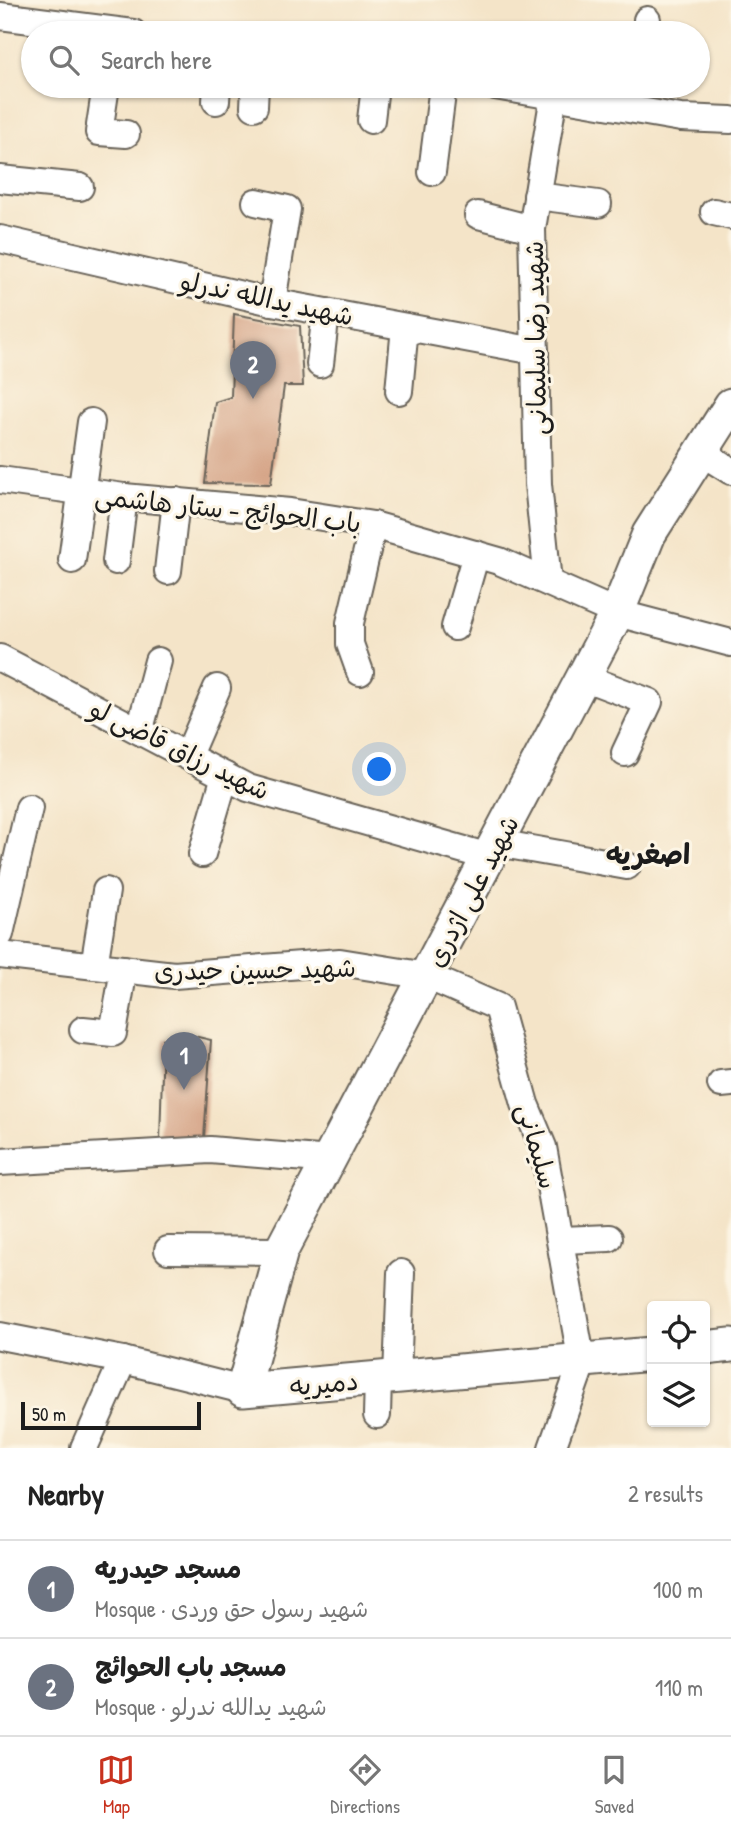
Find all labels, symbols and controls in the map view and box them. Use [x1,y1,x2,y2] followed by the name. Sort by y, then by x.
[21,21,710,98] search box
[45,41,83,79] icon: search
[101,42,212,77] text: Search here
[516,240,554,436] street label: شهید رضا سلیمانی
[176,262,357,333] street label: شهید یدالله ندرلو
[230,341,276,399] pin: 2
[93,478,363,541] street label: باب الحوائج - ستار هاشمی
[83,690,276,808] street label: شهید رزاق قاضی لو
[362,752,396,786] your location
[417,809,527,973] street label: شهید علی اژدری
[606,835,690,873] district label: اصغریه
[154,950,356,988] street label: شهید حسین حیدری
[161,1032,207,1090] pin: 1
[509,1099,567,1193] street label: سلیمانی
[647,1301,710,1427] map controls
[647,1301,710,1364] button: locate
[288,1363,360,1403] street label: دمیریه
[647,1364,710,1427] button: layers
[21,1399,201,1431] scale bar
[32,1401,66,1427] text: 50 m
[28,1474,104,1514] text: Nearby
[628,1478,703,1509] text: 2 results
[95,1551,241,1586] text: مسجد حیدریه
[47,1574,55,1605] text: 1
[653,1574,703,1605] text: 100 m
[95,1593,368,1624] text: Mosque · شهید رسول حق وردی
[95,1649,287,1684] text: مسجد باب الحوائج
[46,1672,56,1703] text: 2
[655,1672,703,1703] text: 110 m
[95,1691,327,1722] text: Mosque · شهید یدالله ندرلو
[97,1751,135,1819] tab: Map
[330,1751,400,1819] tab: Directions
[595,1751,634,1819] tab: Saved

